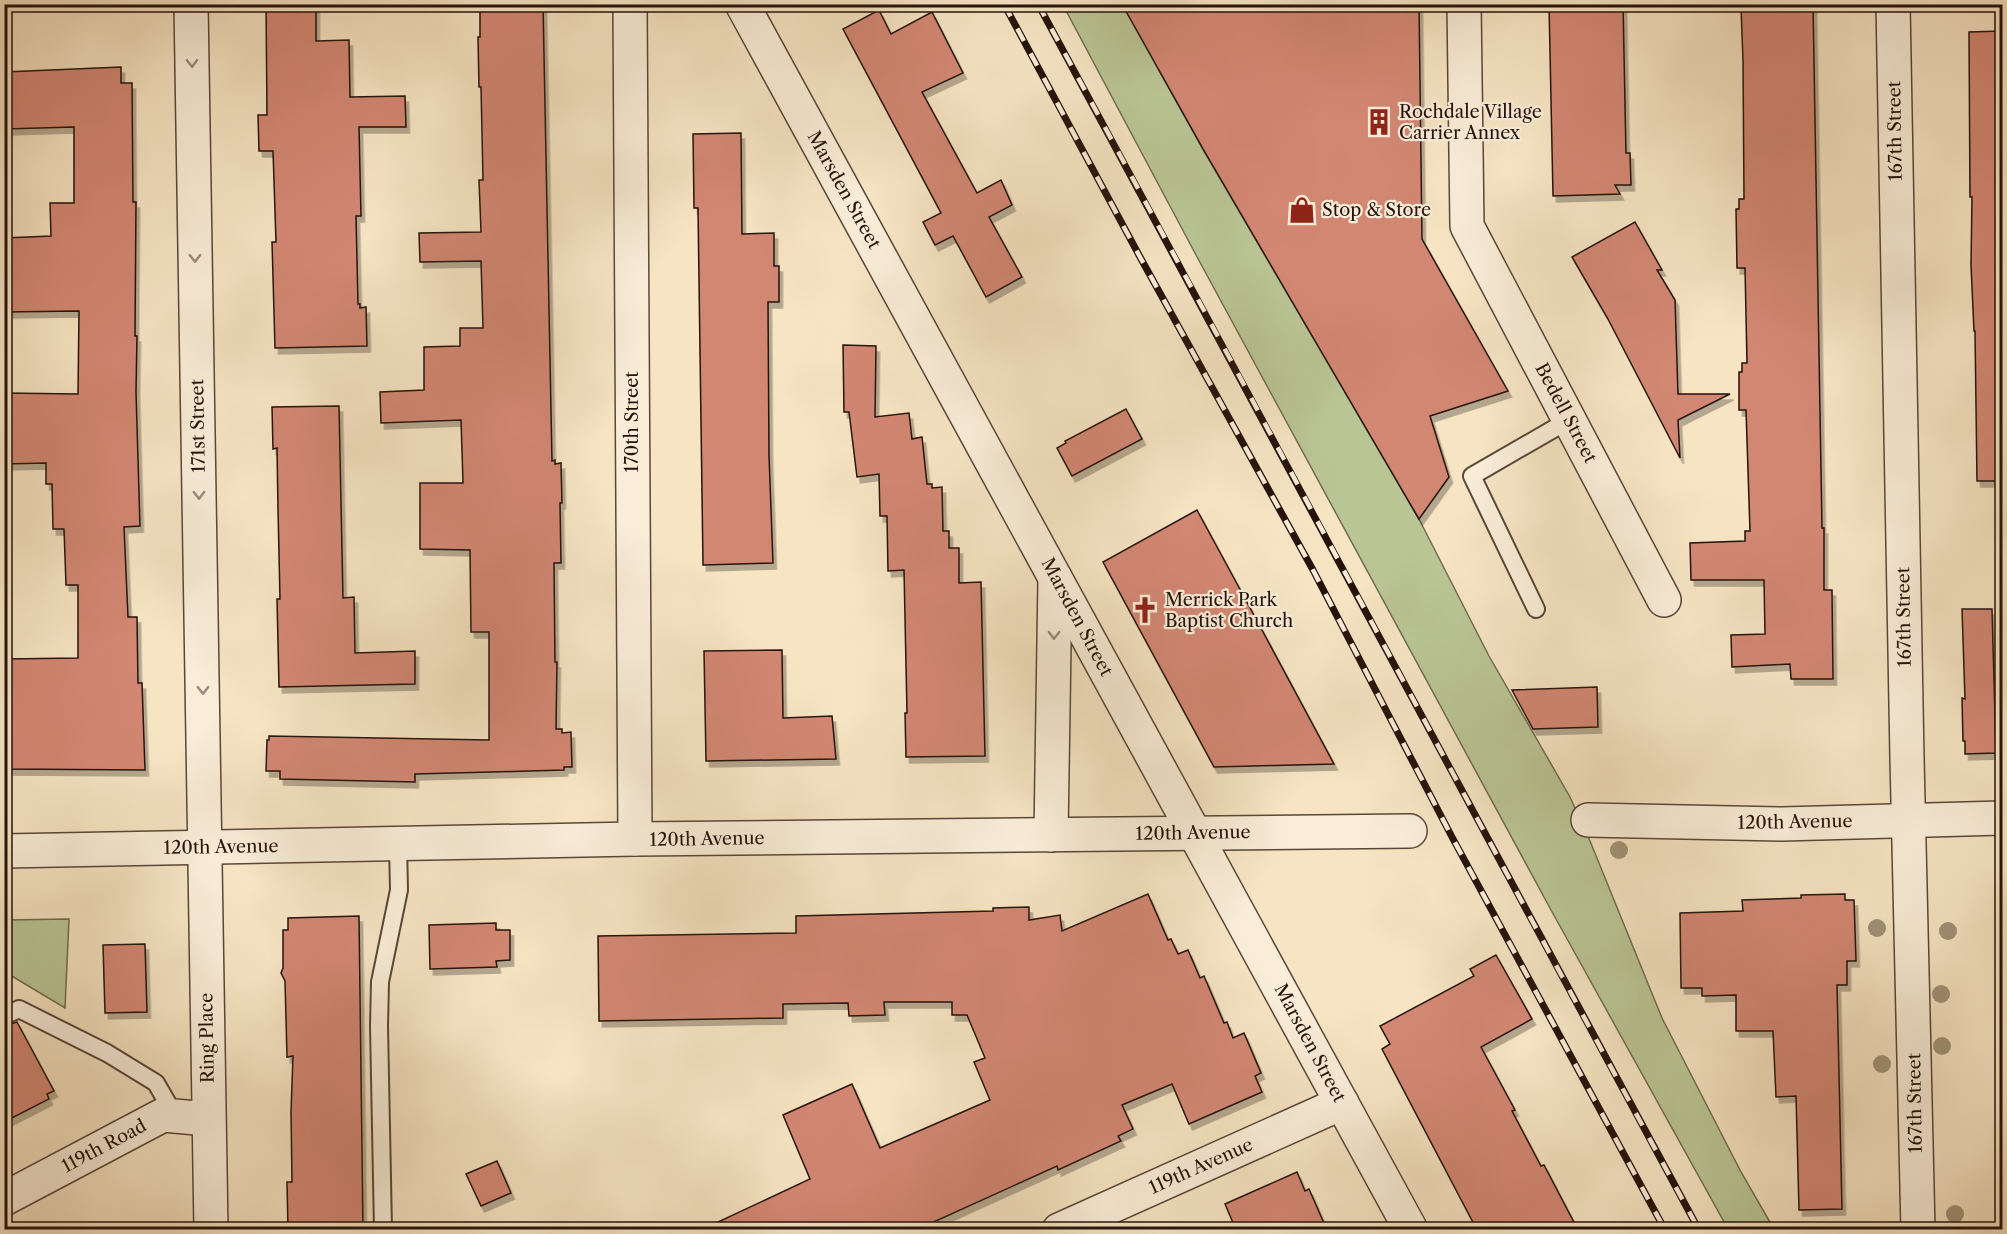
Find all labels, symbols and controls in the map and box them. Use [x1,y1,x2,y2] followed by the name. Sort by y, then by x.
[186,58,198,67] one-way arrow
[1883,80,1907,181] street label: 167th Street
[1399,101,1542,144] place label: Rochdale Village Carrier Annex
[1364,107,1394,137] building icon: Rochdale Village Carrier Annex
[803,127,886,253] street label: Marsden Street
[1287,195,1317,225] shop icon: Stop & Store
[1322,199,1431,221] place label: Stop & Store
[189,253,201,262] one-way arrow
[1530,359,1602,467] street label: Bedell Street
[621,371,643,473] street label: 170th Street
[186,378,210,473] street label: 171st Street
[193,490,205,499] one-way arrow
[1037,554,1118,681] street label: Marsden Street
[1892,566,1916,667] street label: 167th Street
[1165,589,1293,632] place label: Merrick Park Baptist Church
[1130,595,1160,625] church icon: Merrick Park Baptist Church
[1048,630,1060,639] one-way arrow
[196,685,209,694] one-way arrow
[1737,810,1853,834] street label: 120th Avenue
[1135,821,1251,845] street label: 120th Avenue
[649,827,765,851] street label: 120th Avenue
[163,835,279,859] street label: 120th Avenue
[1270,980,1351,1107] street label: Marsden Street
[195,993,219,1083] street label: Ring Place
[1903,1052,1927,1153] street label: 167th Street
[58,1115,150,1177] street label: 119th Road
[1146,1133,1256,1199] street label: 119th Avenue

